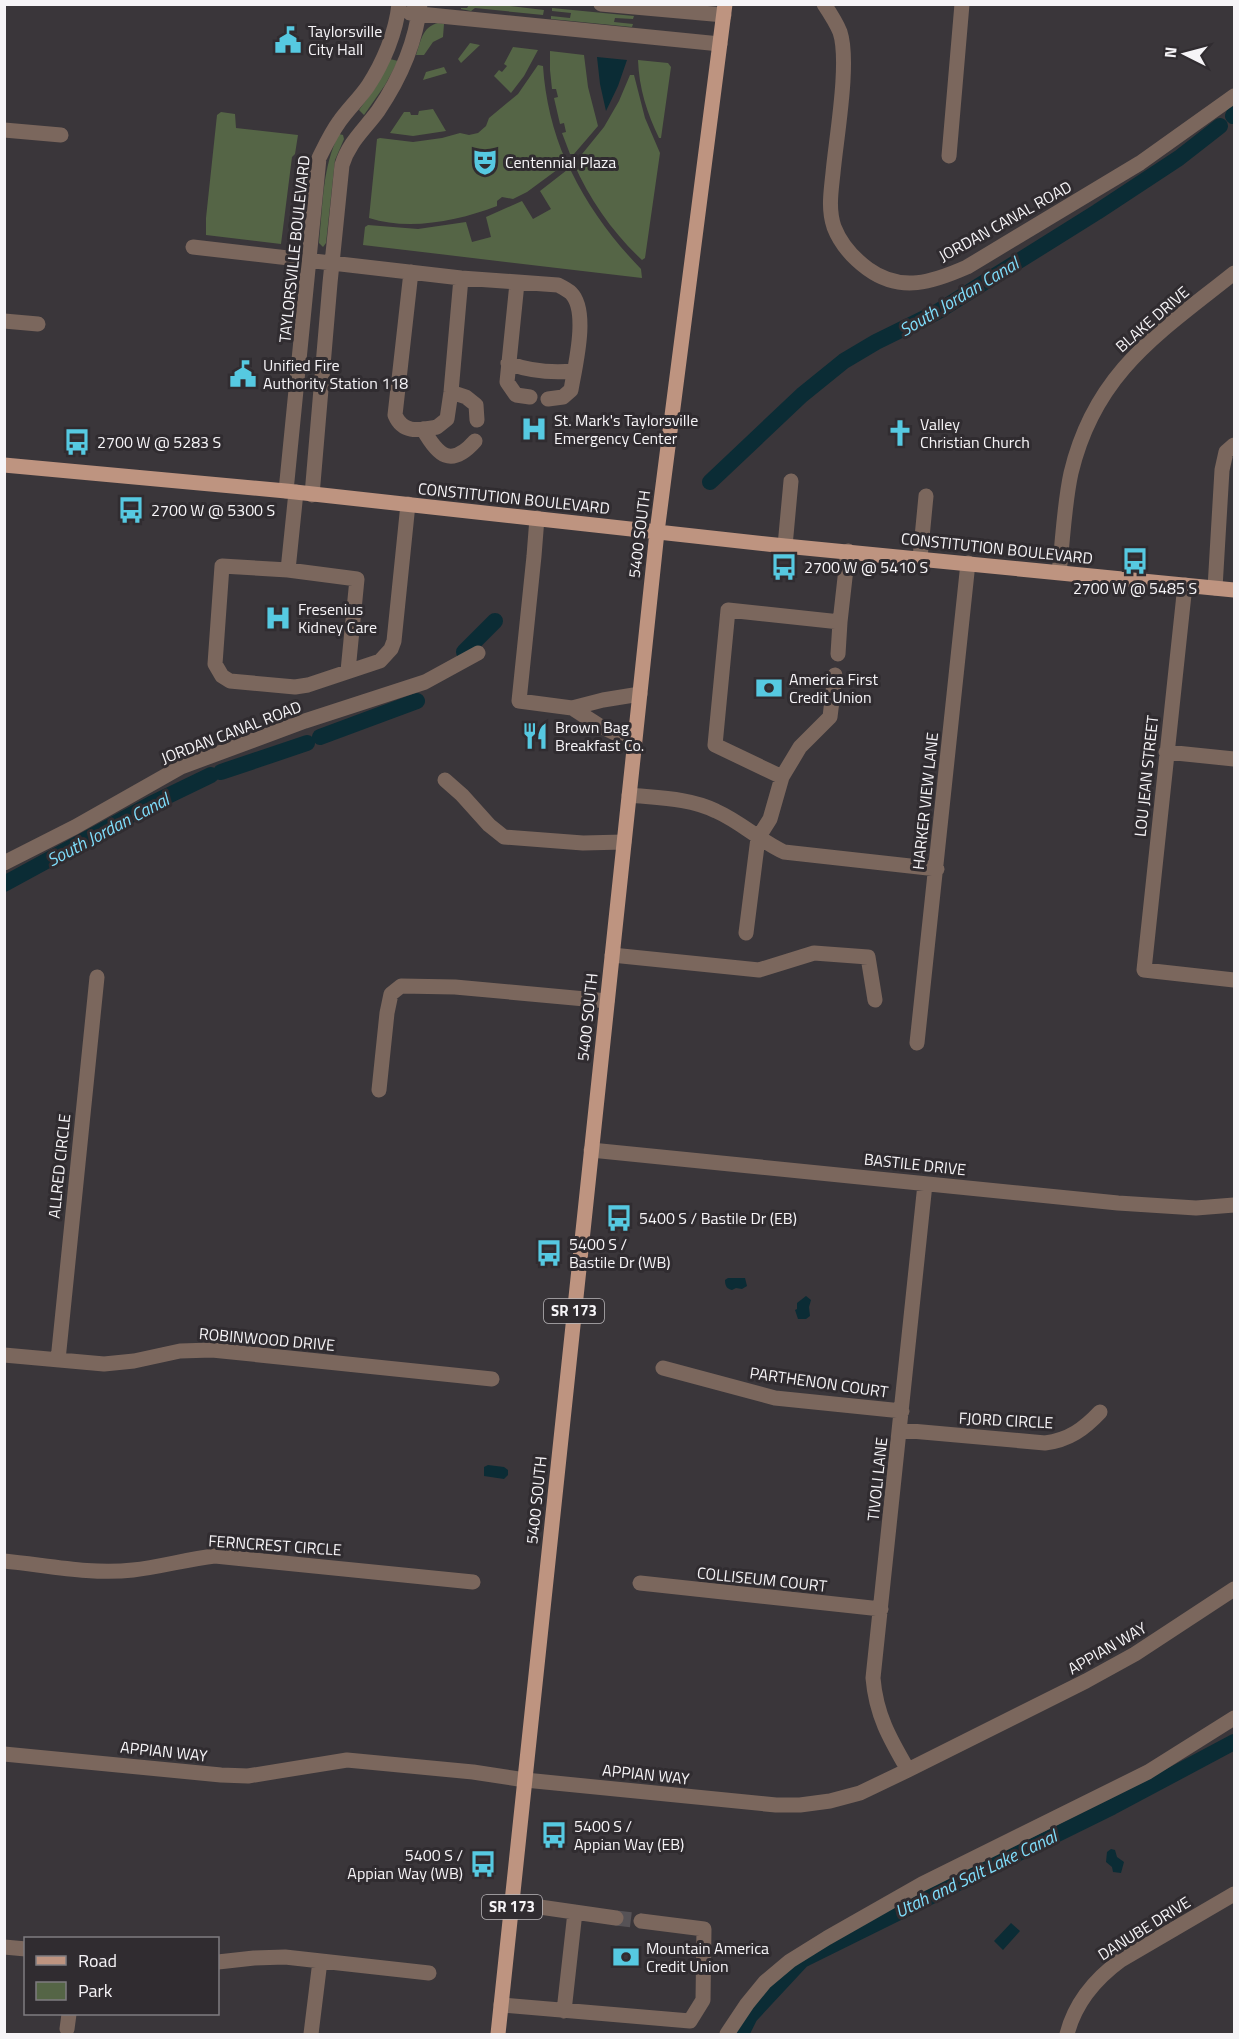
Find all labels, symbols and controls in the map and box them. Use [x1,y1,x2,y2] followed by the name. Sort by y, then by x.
[308,19,382,61] place label: Taylorsville City Hall
[1155,24,1215,84] north arrow
[273,25,303,55] public building icon: Taylorsville City Hall
[1158,46,1183,59] text: N
[470,147,500,177] theatre icon: Centennial Plaza
[505,150,616,174] place label: Centennial Plaza
[272,154,316,344] street label: TAYLORSVILLE BOULEVARD
[934,174,1076,268] street label: JORDAN CANAL ROAD
[894,249,1025,343] water label: South Jordan Canal
[1110,280,1194,358] street label: BLAKE DRIVE
[263,353,408,395] place label: Unified Fire Authority Station 118
[228,359,258,389] public building icon: Unified Fire Authority Station 118
[554,408,698,450] place label: St. Mark's Taylorsville Emergency Center
[920,412,1030,454] place label: Valley Christian Church
[519,414,549,444] hospital icon: St. Mark's Taylorsville Emergency Center
[885,418,915,448] church icon: Valley Christian Church
[62,427,92,457] bus stop icon: 2700 W @ 5283 S
[97,430,221,454] place label: 2700 W @ 5283 S
[417,476,611,520] street label: CONSTITUTION BOULEVARD
[622,489,656,579] street label: 5400 SOUTH
[116,495,146,525] bus stop icon: 2700 W @ 5300 S
[151,498,275,522] place label: 2700 W @ 5300 S
[900,526,1094,570] street label: CONSTITUTION BOULEVARD
[1120,546,1150,576] bus stop icon: 2700 W @ 5485 S
[769,552,799,582] bus stop icon: 2700 W @ 5410 S
[804,555,928,579] place label: 2700 W @ 5410 S
[1073,576,1197,600] place label: 2700 W @ 5485 S
[298,597,377,639] place label: Fresenius Kidney Care
[263,603,293,633] hospital icon: Fresenius Kidney Care
[789,667,878,709] place label: America First Credit Union
[754,673,784,703] bank icon: America First Credit Union
[157,694,305,770] street label: JORDAN CANAL ROAD
[1128,713,1164,838] street label: LOU JEAN STREET
[555,715,644,757] place label: Brown Bag Breakfast Co.
[520,721,550,751] restaurant icon: Brown Bag Breakfast Co.
[906,731,944,871] street label: HARKER VIEW LANE
[42,785,176,873] water label: South Jordan Canal
[570,972,604,1062] street label: 5400 SOUTH
[42,1112,76,1220] street label: ALLRED CIRCLE
[863,1147,967,1181] street label: BASTILE DRIVE
[604,1203,634,1233] bus stop icon: 5400 S / Bastile Dr (EB)
[639,1206,797,1230] place label: 5400 S / Bastile Dr (EB)
[569,1232,671,1274] place label: 5400 S / Bastile Dr (WB)
[534,1238,564,1268] bus stop icon: 5400 S / Bastile Dr (WB)
[544,1299,604,1323] road number: SR 173
[198,1321,336,1357] street label: ROBINWOOD DRIVE
[748,1360,890,1404] street label: PARTHENON COURT
[958,1406,1054,1434] street label: FJORD CIRCLE
[861,1436,893,1522] street label: TIVOLI LANE
[519,1455,553,1545] street label: 5400 SOUTH
[208,1528,343,1562] street label: FERNCREST CIRCLE
[696,1560,829,1598] street label: COLLISEUM COURT
[1063,1616,1151,1680] street label: APPIAN WAY
[119,1734,209,1768] street label: APPIAN WAY
[601,1757,691,1791] street label: APPIAN WAY
[574,1814,684,1856] place label: 5400 S / Appian Way (EB)
[539,1820,569,1850] bus stop icon: 5400 S / Appian Way (EB)
[890,1822,1063,1925] water label: Utah and Salt Lake Canal
[347,1843,463,1885] place label: 5400 S / Appian Way (WB)
[468,1849,498,1879] bus stop icon: 5400 S / Appian Way (WB)
[1093,1890,1195,1966] street label: DANUBE DRIVE
[482,1895,542,1919] road number: SR 173
[646,1936,769,1978] place label: Mountain America Credit Union
[24,1937,219,2015] legend
[611,1942,641,1972] bank icon: Mountain America Credit Union
[78,1947,117,1974] text: Road
[78,1977,113,2004] text: Park

